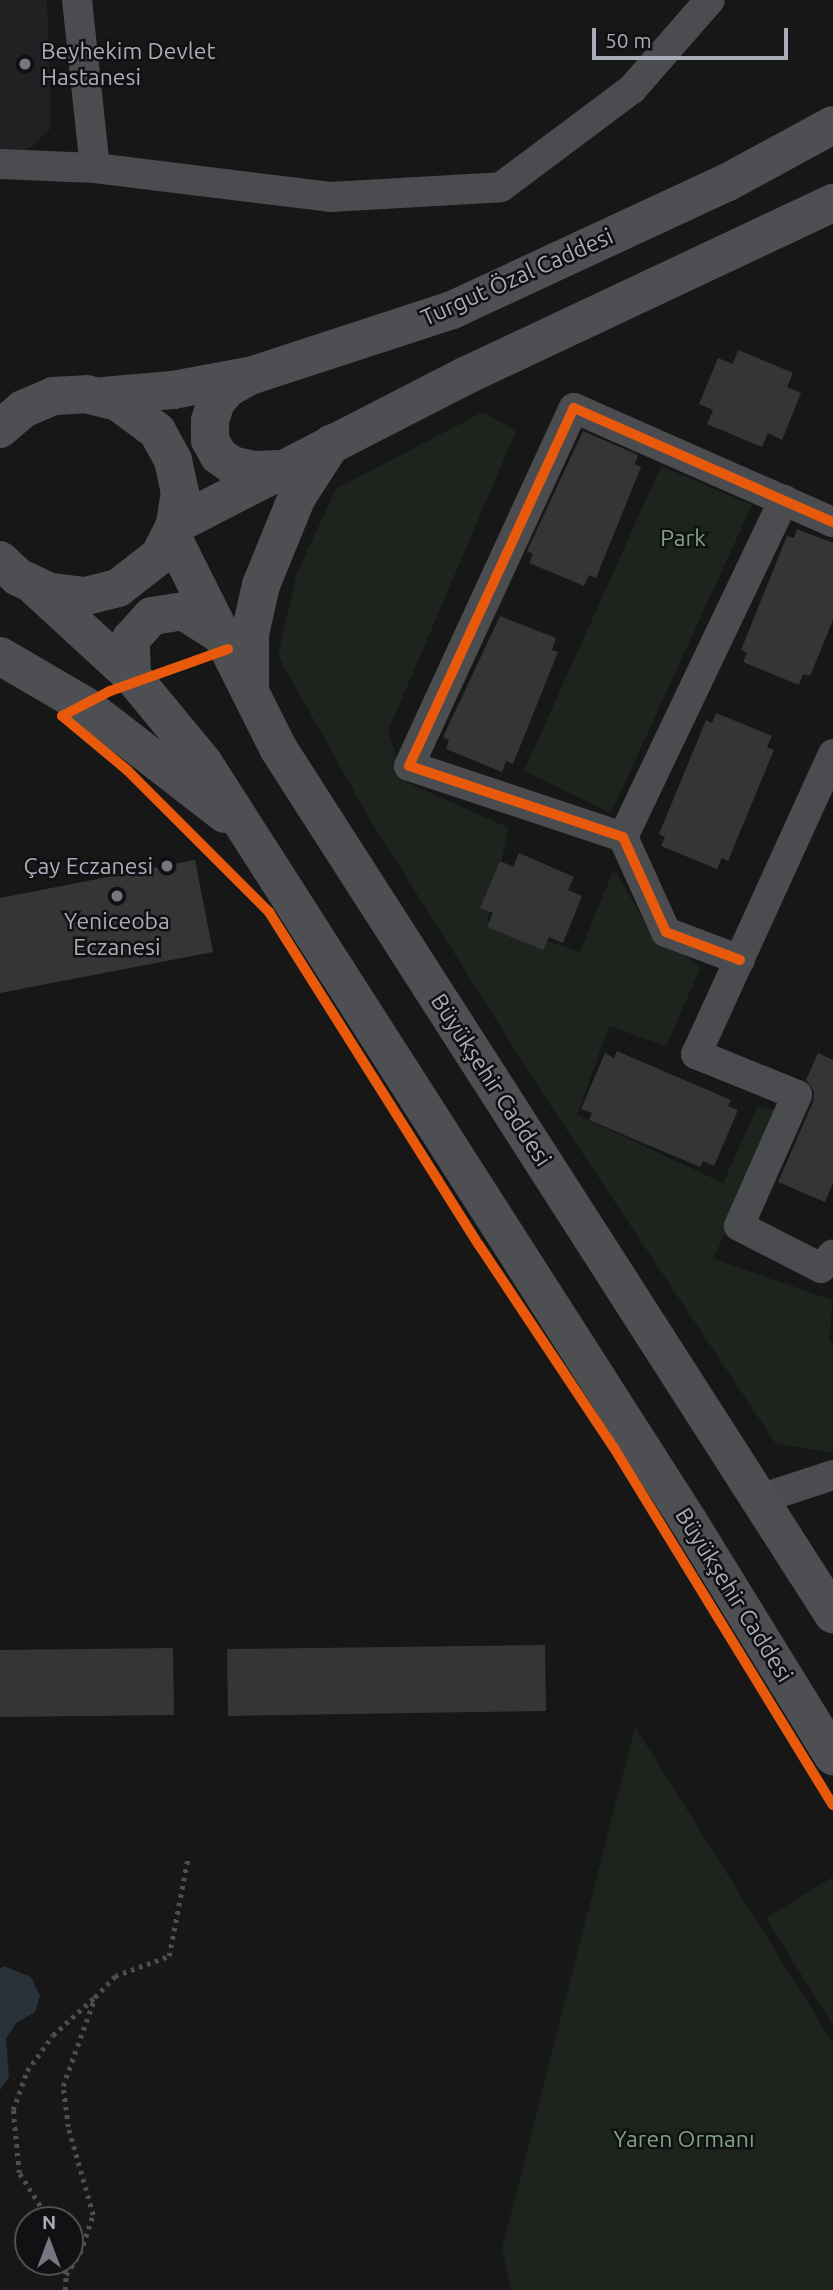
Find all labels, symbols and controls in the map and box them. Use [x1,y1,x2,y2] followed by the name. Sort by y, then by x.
[595,14,791,58] scale bar
[605,28,652,52] text: 50 m
[41,37,215,91] place label: Beyhekim Devlet Hastanesi
[15,54,35,74] marker: Beyhekim Devlet Hastanesi
[417,222,617,332] street label: Turgut Özal Caddesi
[660,524,706,552] park label: Park
[23,852,153,880] place label: Çay Eczanesi
[159,858,175,874] marker: Çay Eczanesi
[109,888,125,904] marker: Yeniceoba Eczanesi
[64,907,170,961] place label: Yeniceoba Eczanesi
[425,989,557,1171] street label: Büyükşehir Caddesi
[669,1503,799,1687] street label: Büyükşehir Caddesi
[613,2125,755,2153] park label: Yaren Ormanı
[14,2206,84,2276] north arrow
[42,2211,56,2233] text: N

